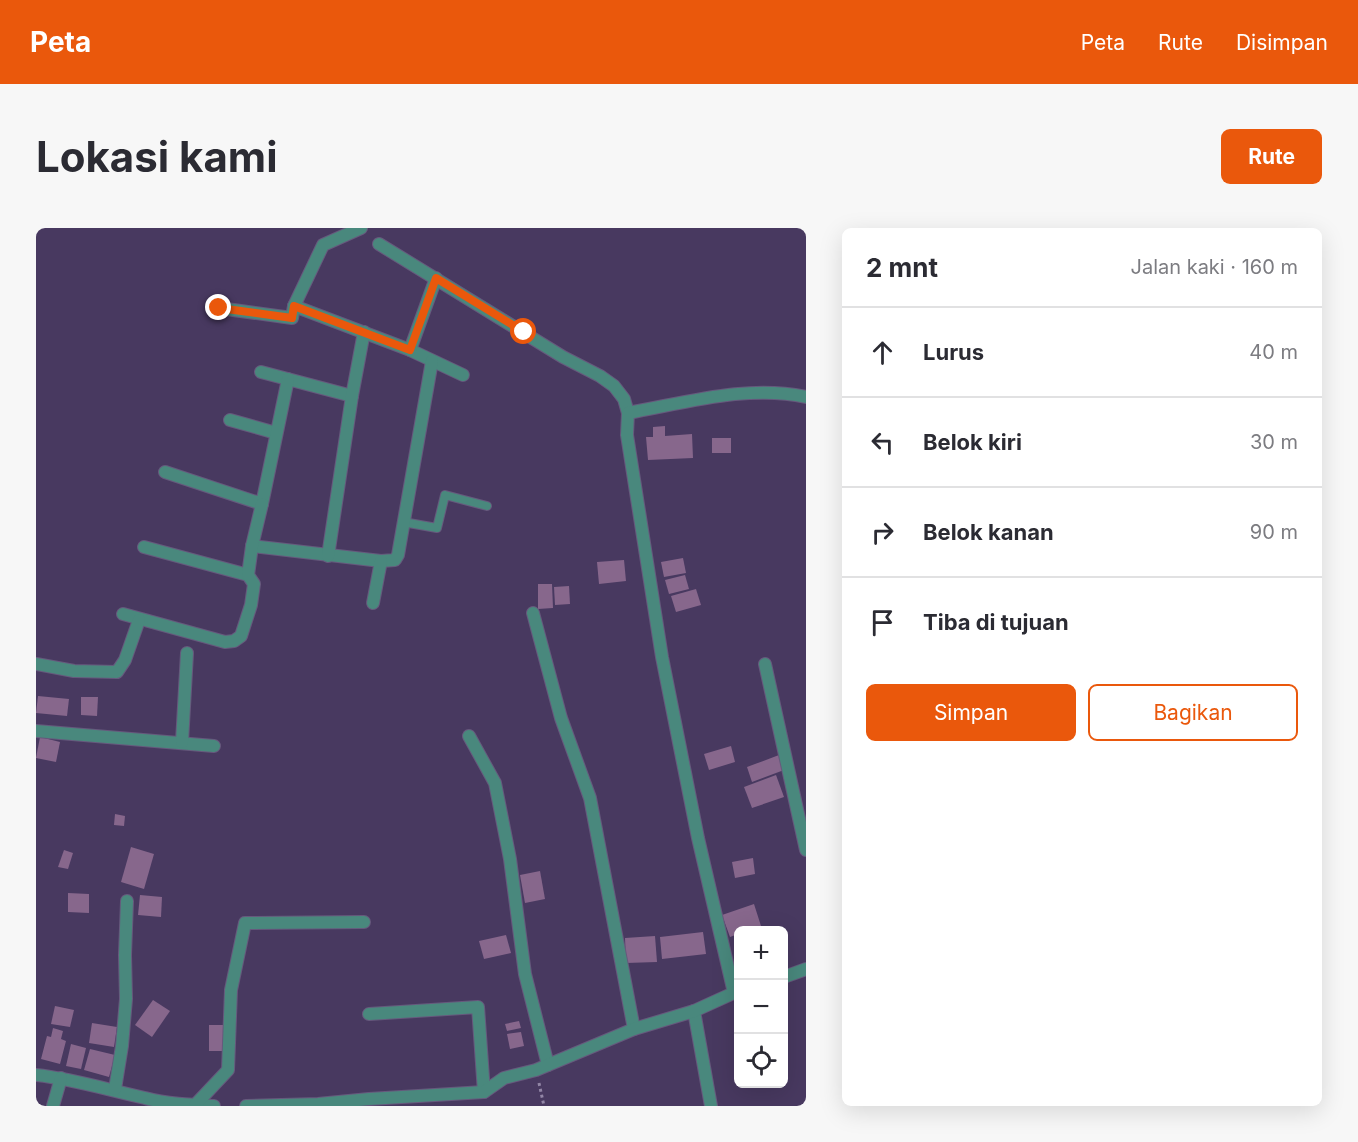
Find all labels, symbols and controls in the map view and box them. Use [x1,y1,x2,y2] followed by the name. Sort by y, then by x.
[30,25,91,59] text: Peta
[1081,30,1125,55] text: Peta
[1158,30,1203,55] text: Rute
[1236,30,1328,55] text: Disimpan
[1221,129,1322,184] button: Rute
[36,131,278,182] text: Lokasi kami
[866,252,938,283] text: 2 mnt
[1131,255,1298,279] text: Jalan kaki · 160 m
[205,294,231,320] route end
[510,318,536,344] route start
[866,336,899,369] icon: ahead
[923,339,984,365] text: Lurus
[1249,340,1298,364] text: 40 m
[866,426,899,459] icon: left
[923,429,1022,455] text: Belok kiri
[1250,430,1298,454] text: 30 m
[866,516,899,549] icon: right
[923,519,1054,545] text: Belok kanan
[1250,520,1298,544] text: 90 m
[866,606,899,639] icon: arrive
[923,609,1069,635] text: Tiba di tujuan
[866,684,1076,741] button: Simpan
[1088,684,1298,741] button: Bagikan
[734,926,788,1088] map controls
[734,926,788,980] button: +
[734,980,788,1034] button: −
[734,1034,788,1088] button: locate

